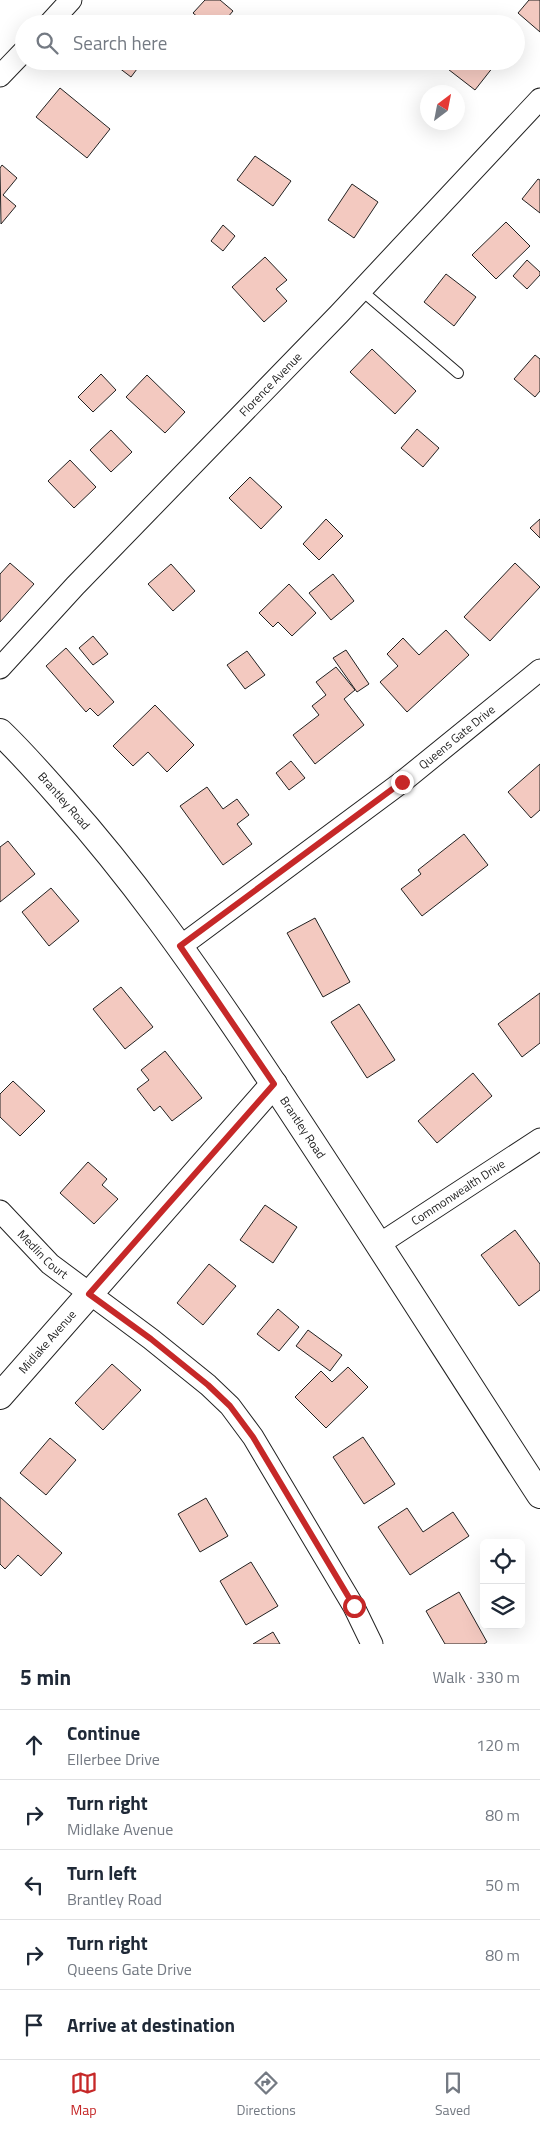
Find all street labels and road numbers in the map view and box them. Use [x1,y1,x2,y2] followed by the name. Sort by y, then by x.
[234,348,306,421] street label: Florence Avenue
[414,700,499,774] street label: Queens Gate Drive
[34,767,95,834] street label: Brantley Road
[275,1092,331,1162] street label: Brantley Road
[407,1154,509,1230] street label: Commonwealth Drive
[13,1225,73,1284] street label: Medlin Court
[14,1305,81,1378] street label: Midlake Avenue

